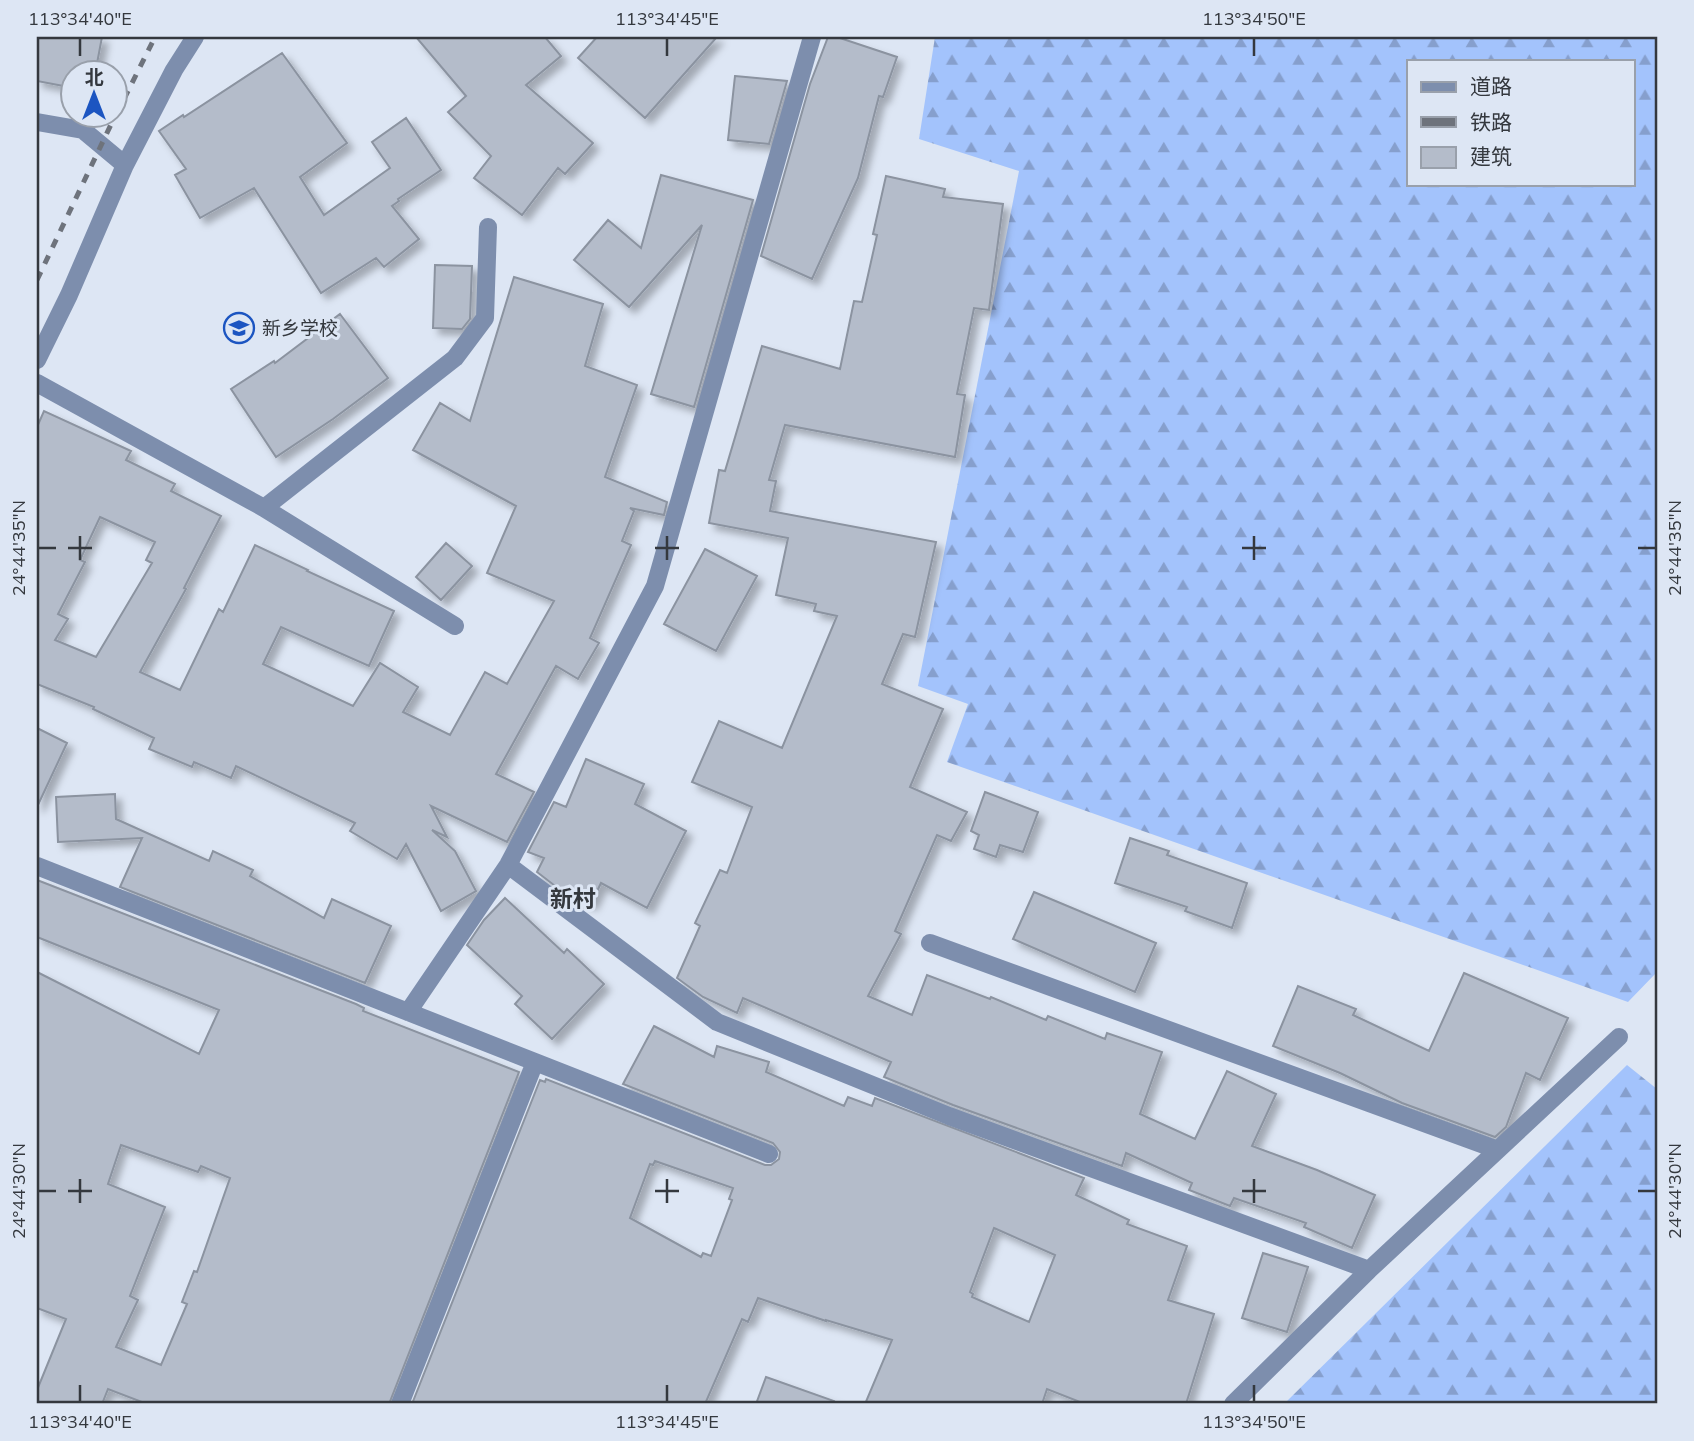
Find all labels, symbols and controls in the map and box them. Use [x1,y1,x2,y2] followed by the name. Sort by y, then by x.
[28,7,132,30] text: 113°34'40"E
[615,7,719,30] text: 113°34'45"E
[1202,7,1306,30] text: 113°34'50"E
[60,60,130,130] north arrow
[1407,60,1634,186] legend
[84,65,104,89] text: 北
[1470,73,1512,99] text: 道路
[1470,109,1512,135] text: 铁路
[1470,143,1512,169] text: 建筑
[222,311,256,345] school or university icon: 新乡学校
[262,316,338,340] place label: 新乡学校
[7,500,30,596] text: 24°44'35"N
[1663,500,1686,596] text: 24°44'35"N
[550,884,596,913] district label: 新村
[7,1143,30,1239] text: 24°44'30"N
[1663,1143,1686,1239] text: 24°44'30"N
[28,1410,132,1433] text: 113°34'40"E
[615,1410,719,1433] text: 113°34'45"E
[1202,1410,1306,1433] text: 113°34'50"E

